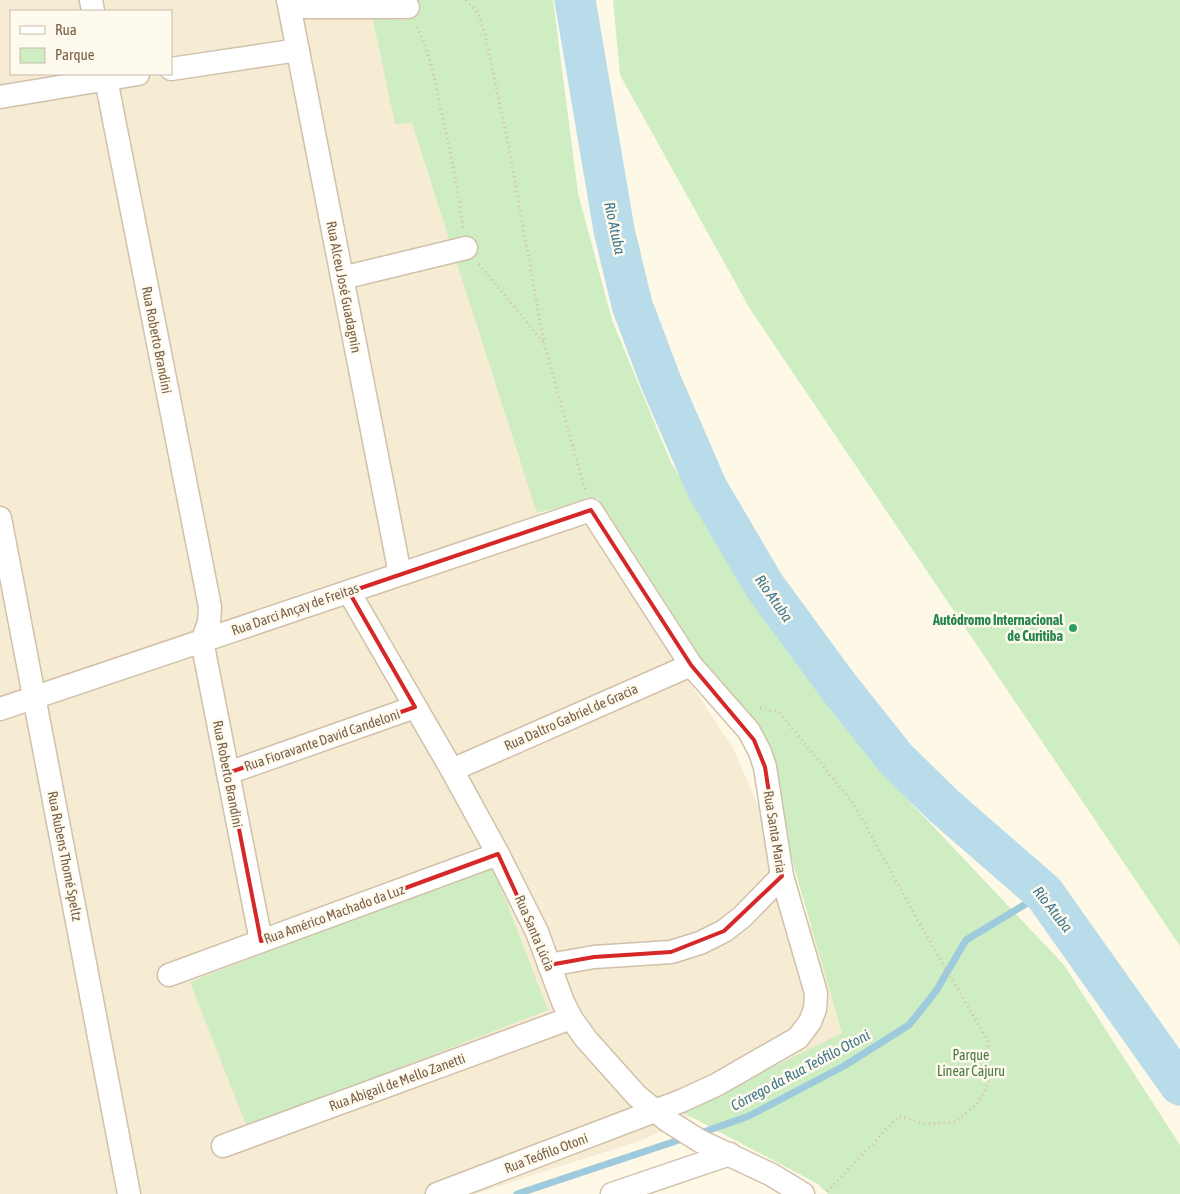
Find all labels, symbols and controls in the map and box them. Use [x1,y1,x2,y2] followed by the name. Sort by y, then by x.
[10,10,172,75] legend
[55,21,77,38] text: Rua
[55,46,95,63] text: Parque
[601,200,629,256] water label: Rio Atuba
[323,220,365,354] street label: Rua Alceu José Guadagnin
[139,285,175,395] street label: Rua Roberto Brandini
[752,571,796,625] water label: Rio Atuba
[229,580,361,638] street label: Rua Darci Ançay de Freitas
[932,612,1063,644] place label: Autódromo Internacional de Curitiba
[1067,622,1079,634] marker: Autódromo Internacional de Curitiba
[502,680,640,754] street label: Rua Daltro Gabriel de Gracia
[242,706,402,774] street label: Rua Fioravante David Candeloni
[210,719,246,829] street label: Rua Roberto Brandini
[761,789,789,875] street label: Rua Santa Maria
[45,790,85,922] street label: Rua Rubens Thomé Speltz
[262,881,406,947] street label: Rua Américo Machado da Luz
[1030,883,1076,935] water label: Rio Atuba
[512,893,558,973] street label: Rua Santa Lúcia
[728,1026,873,1114] water label: Córrego da Rua Teófilo Otoni
[937,1047,1005,1079] park label: Parque Linear Cajuru
[327,1050,467,1114] street label: Rua Abigail de Mello Zanetti
[502,1130,590,1176] street label: Rua Teófilo Otoni

